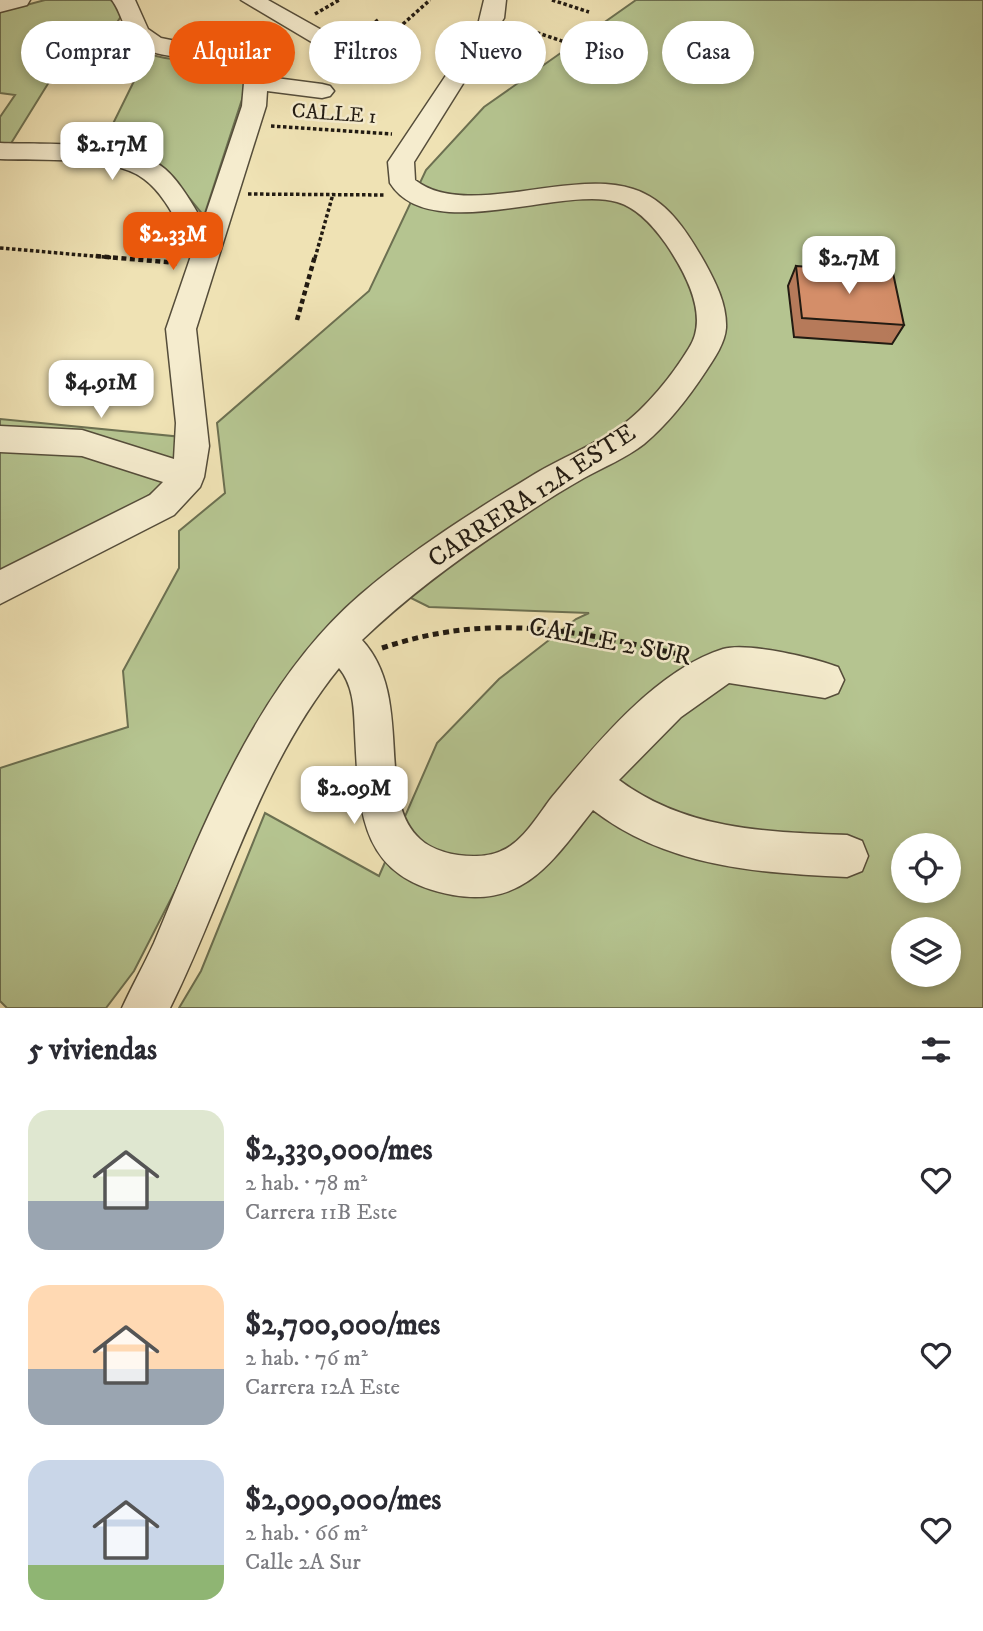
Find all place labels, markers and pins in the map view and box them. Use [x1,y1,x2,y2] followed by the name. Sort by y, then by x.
[55,122,169,182] pin: $2.17M
[116,212,230,272] pin: $2.33M
[800,236,898,296] pin: $2.7M
[44,360,158,420] pin: $4.91M
[297,766,411,826] pin: $2.09M

